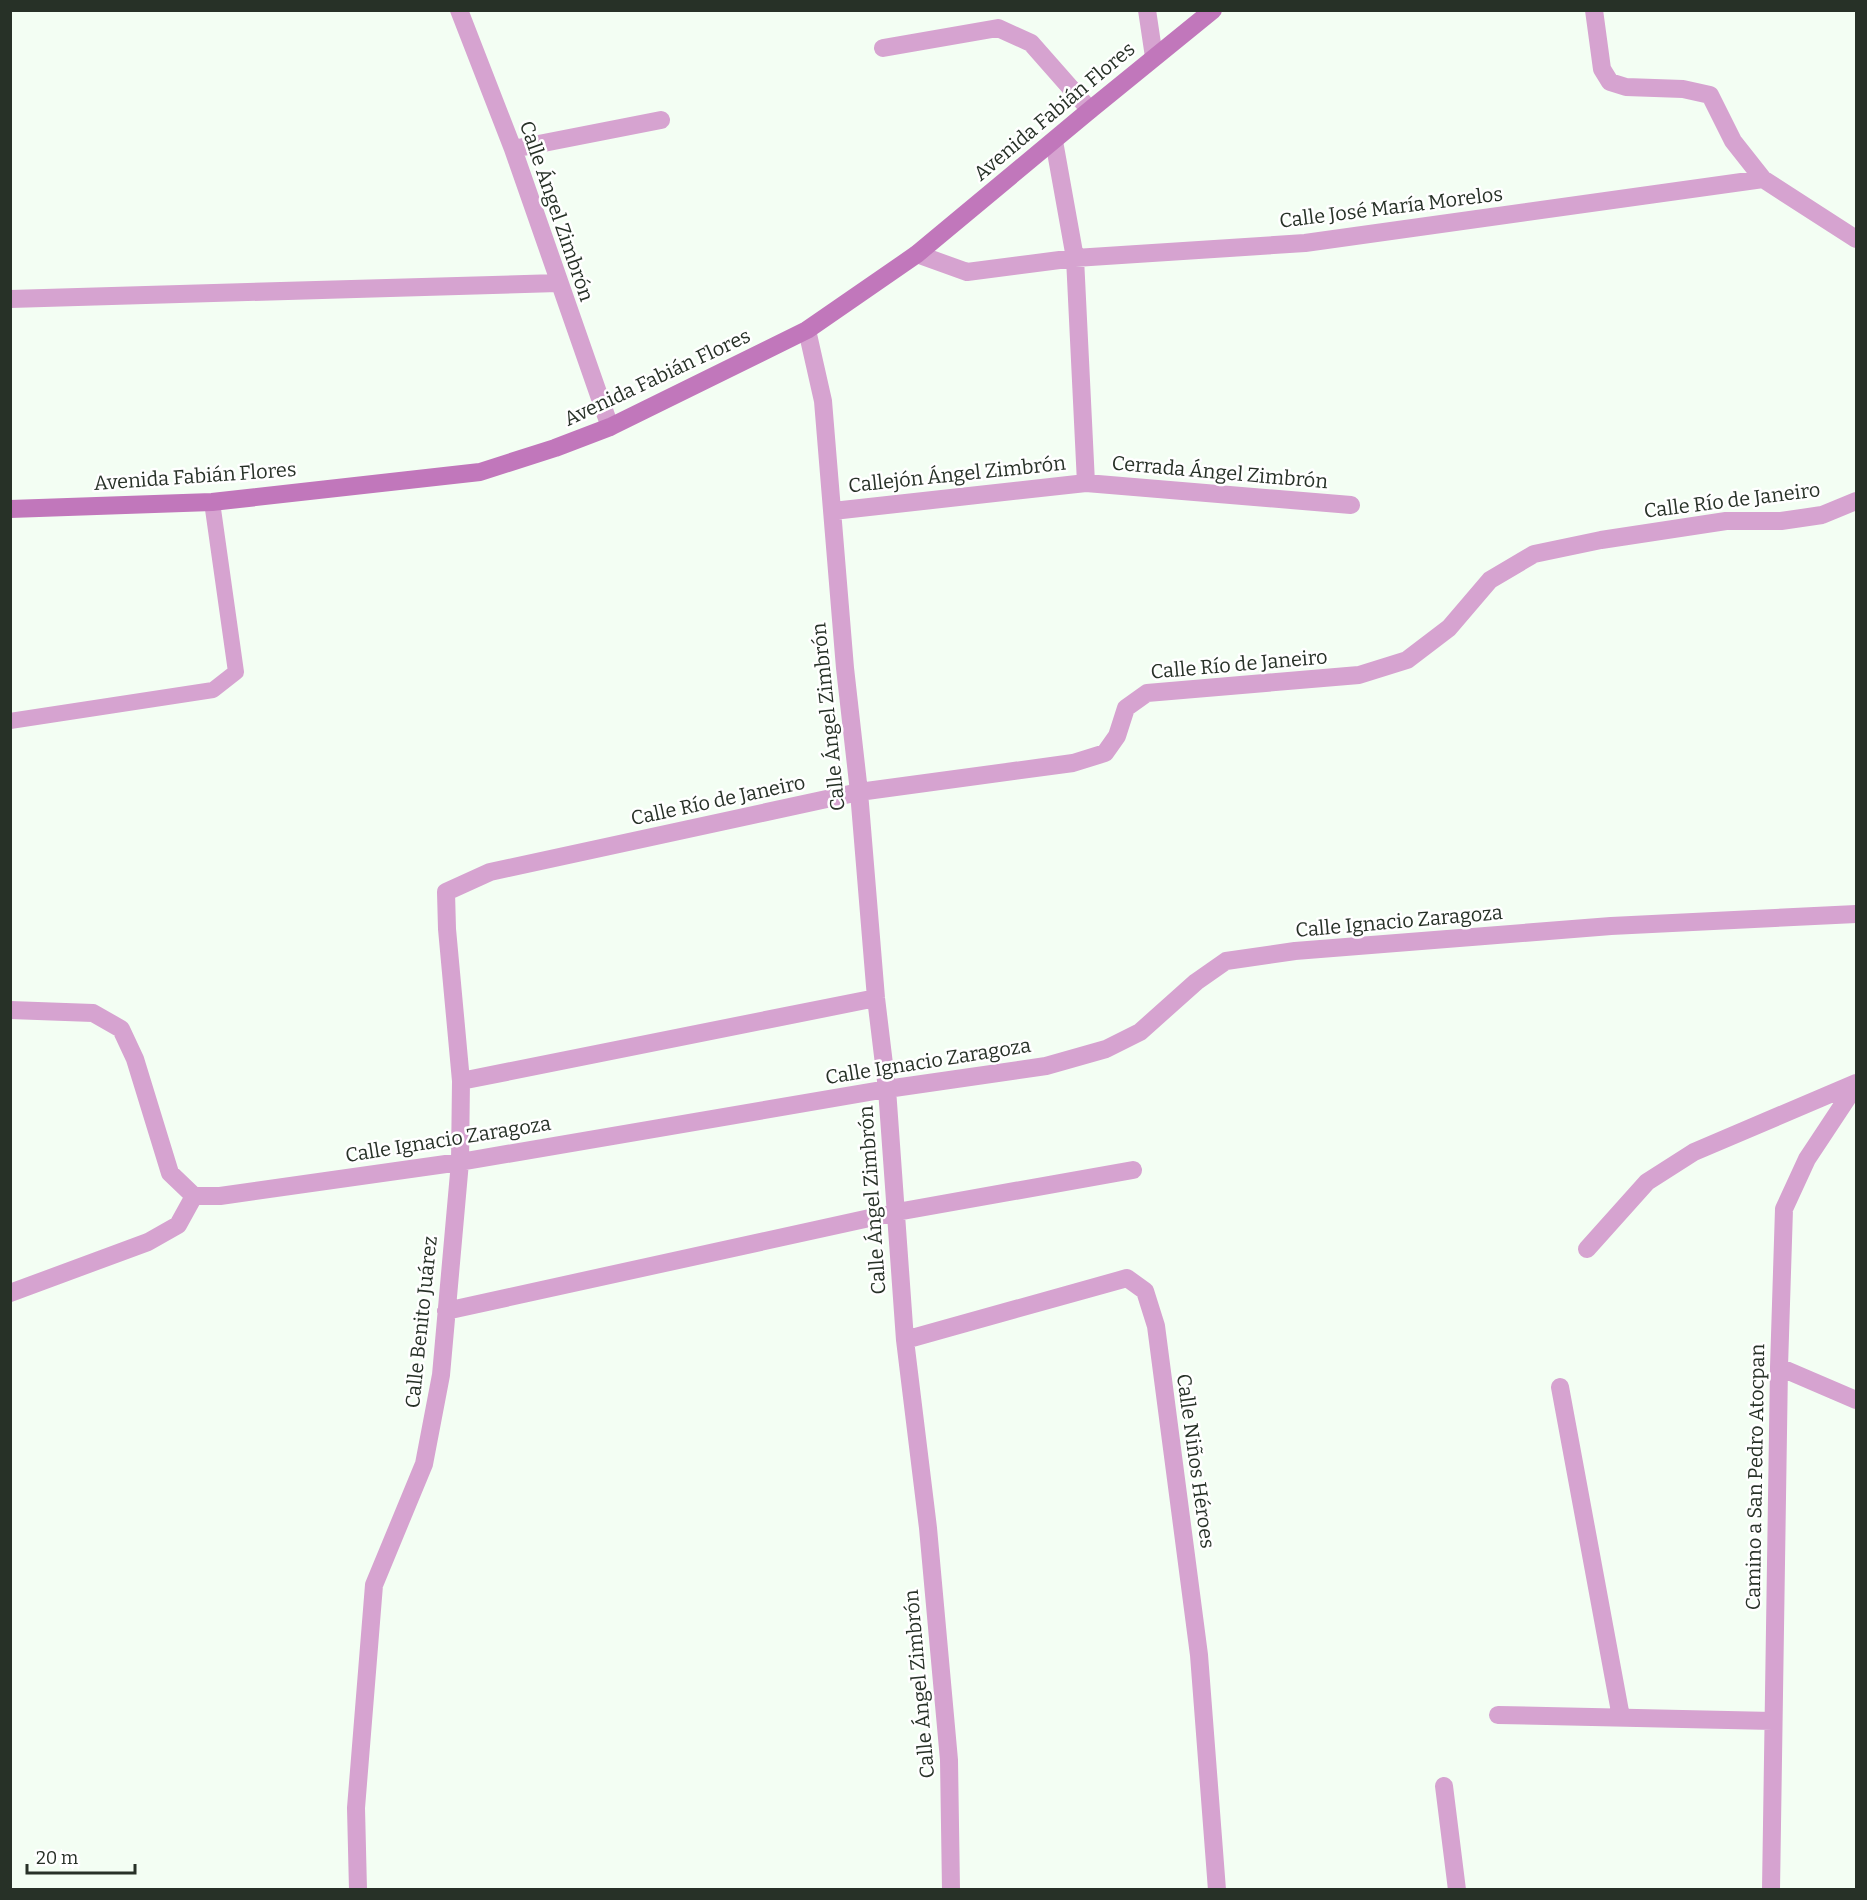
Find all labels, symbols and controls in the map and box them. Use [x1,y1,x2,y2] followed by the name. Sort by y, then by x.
[969,37,1139,185] street label: Avenida Fabián Flores
[515,118,599,305] street label: Calle Ángel Zimbrón
[1278,181,1504,233] street label: Calle José María Morelos
[560,323,754,431] street label: Avenida Fabián Flores
[847,451,1067,498] street label: Callejón Ángel Zimbrón
[1111,451,1329,493] street label: Cerrada Ángel Zimbrón
[93,457,297,495] street label: Avenida Fabián Flores
[1642,477,1822,523] street label: Calle Río de Janeiro
[806,621,850,812] street label: Calle Ángel Zimbrón
[1149,644,1329,684] street label: Calle Río de Janeiro
[629,770,807,830] street label: Calle Río de Janeiro
[1294,900,1504,942] street label: Calle Ignacio Zaragoza
[823,1033,1033,1089] street label: Calle Ignacio Zaragoza
[853,1104,891,1295] street label: Calle Ángel Zimbrón
[343,1111,553,1167] street label: Calle Ignacio Zaragoza
[400,1235,442,1409] street label: Calle Benito Juárez
[1741,1343,1769,1610] street label: Camino a San Pedro Atocpan
[1172,1372,1220,1550] street label: Calle Niños Héroes
[899,1588,939,1779] street label: Calle Ángel Zimbrón
[27,1837,135,1875] scale bar
[36,1847,78,1869] text: 20 m

